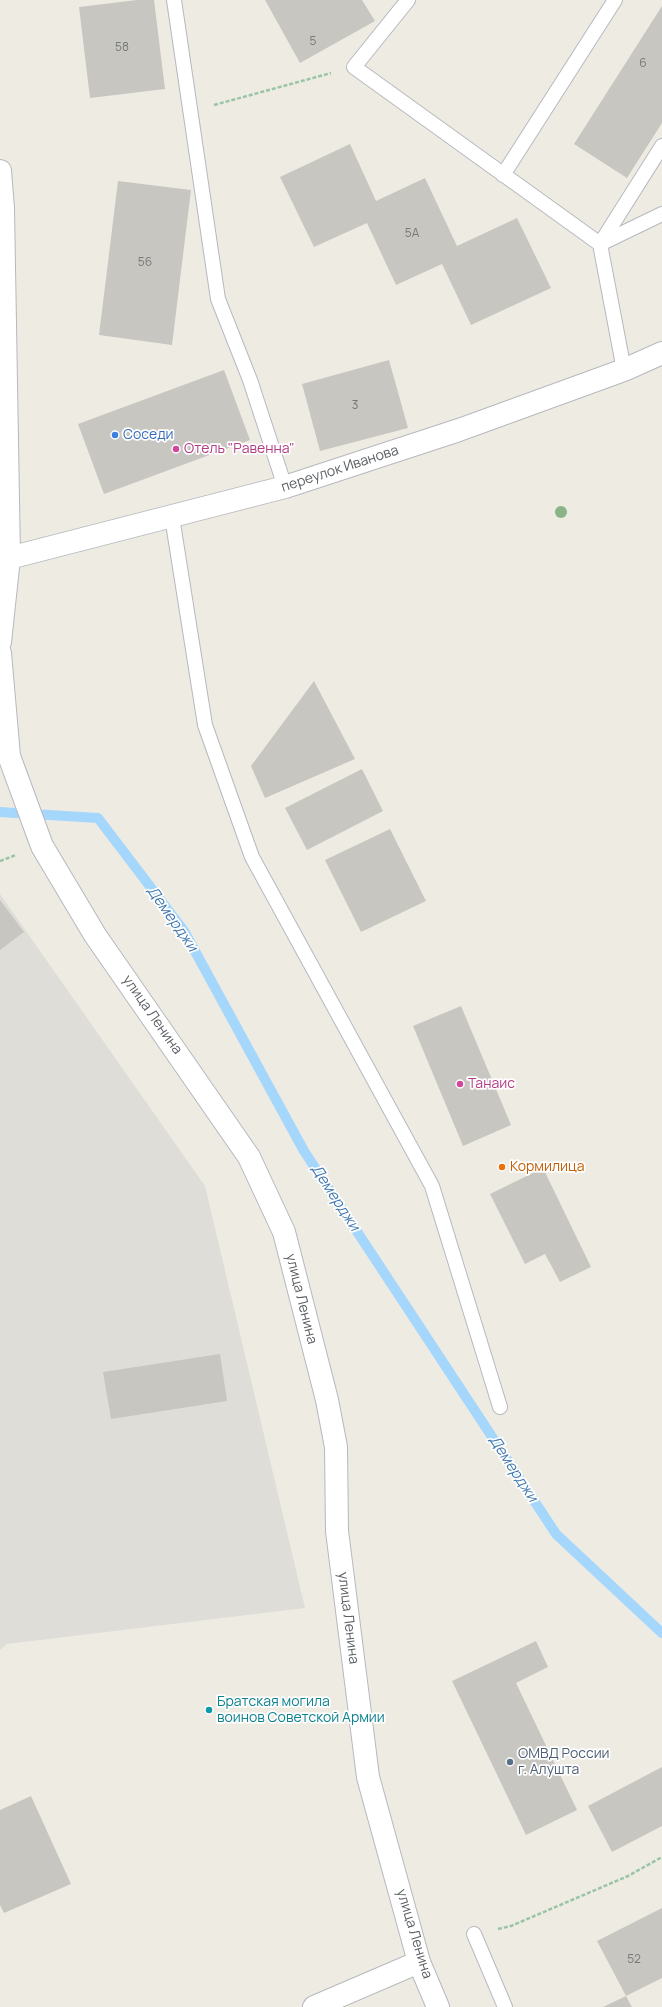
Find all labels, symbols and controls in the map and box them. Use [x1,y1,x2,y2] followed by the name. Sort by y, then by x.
[310,35,316,49] house number: 5
[115,41,129,55] house number: 58
[639,57,647,71] house number: 6
[405,227,419,241] house number: 5А
[138,256,152,270] house number: 56
[352,399,358,413] house number: 3
[123,427,174,443] place label: Соседи
[110,430,120,440] marker: Соседи
[184,441,295,457] place label: Отель "Равенна"
[279,442,401,496] street label: переулок Иванова
[171,444,181,454] marker: Отель "Равенна"
[143,883,201,955] water label: Демерджи
[119,972,185,1058] street label: улица Ленина
[468,1076,515,1092] place label: Танаис
[455,1079,465,1089] marker: Танаис
[510,1159,584,1175] place label: Кормилица
[307,1161,363,1235] water label: Демерджи
[497,1162,507,1172] marker: Кормилица
[282,1252,320,1346] street label: улица Ленина
[485,1432,541,1506] water label: Демерджи
[334,1571,362,1665] street label: улица Ленина
[217,1694,385,1726] place label: Братская могила воинов Советской Армии
[204,1705,214,1715] marker: Братская могила воинов Советской Армии
[518,1746,610,1778] place label: ОМВД России г. Алушта
[505,1757,515,1767] marker: ОМВД России г. Алушта
[392,1887,436,1981] street label: улица Ленина
[627,1953,641,1967] house number: 52

